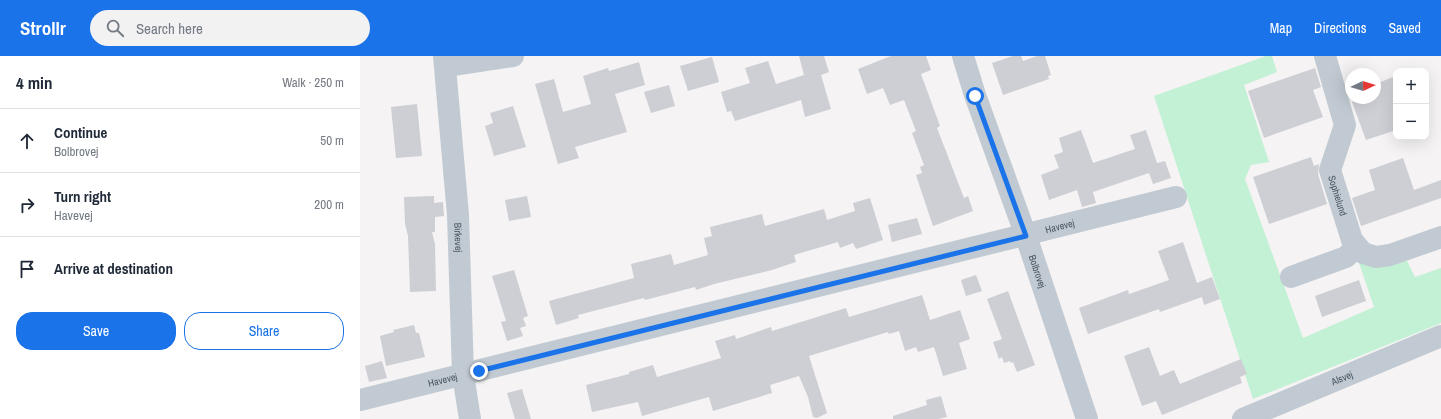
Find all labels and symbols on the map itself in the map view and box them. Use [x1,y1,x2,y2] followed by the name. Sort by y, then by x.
[1345,68,1381,104] north arrow
[966,87,984,105] route start
[1325,174,1350,217] street label: Sophielund
[1044,216,1076,236] street label: Havevej
[451,222,465,253] street label: Birkevej
[1026,253,1049,290] street label: Bolbrovej
[470,362,488,380] route end
[1328,368,1355,389] street label: Alsvej
[427,370,459,390] street label: Havevej

